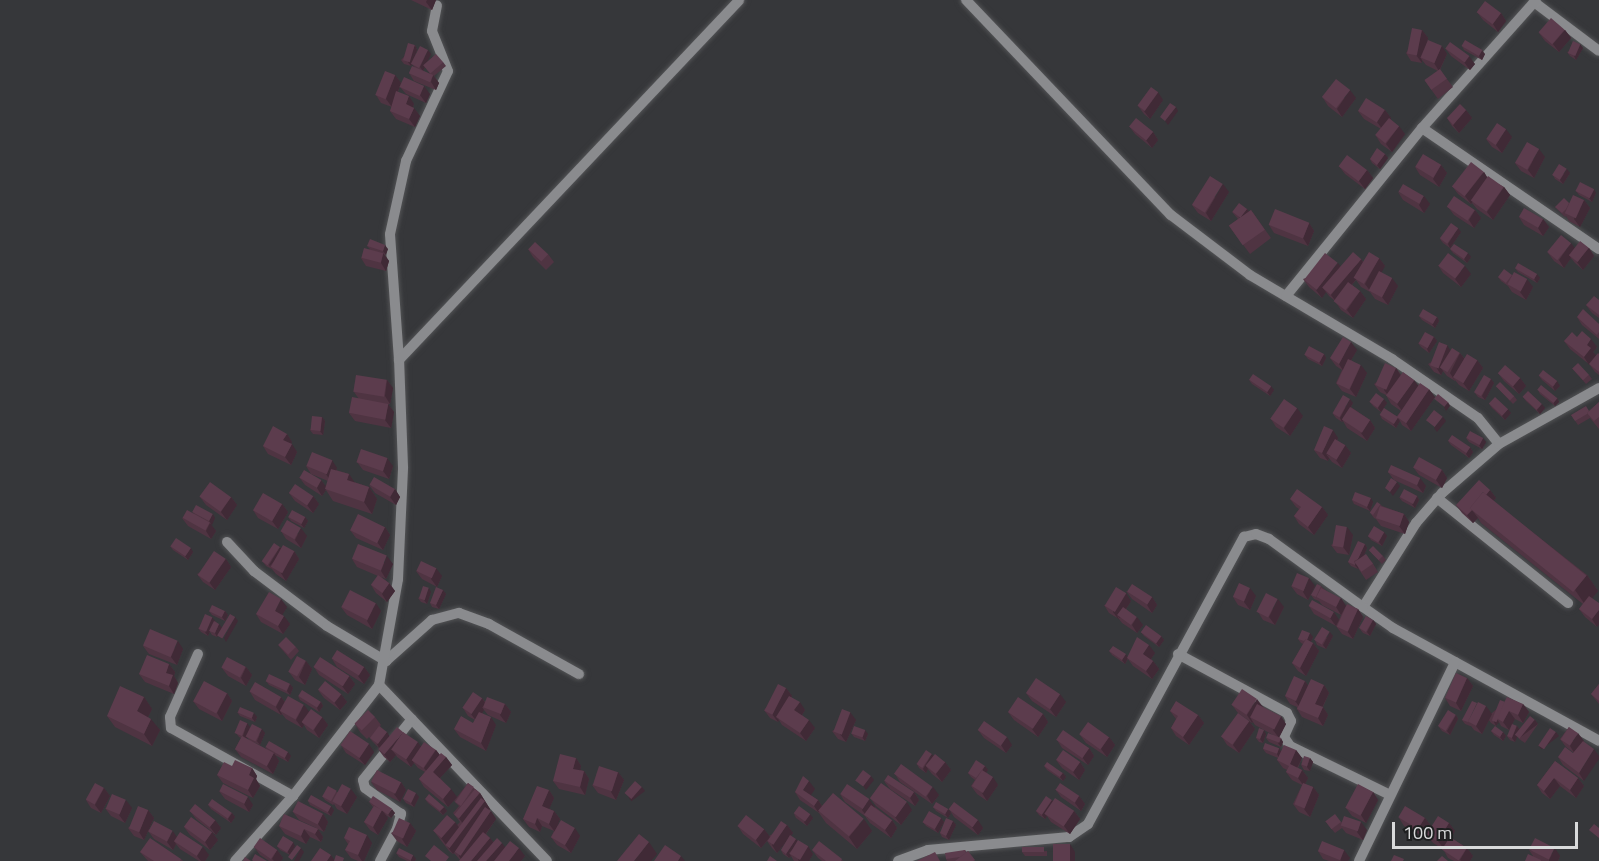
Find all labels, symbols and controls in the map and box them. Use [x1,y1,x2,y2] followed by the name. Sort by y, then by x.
[1395,810,1581,848] scale bar
[1403,819,1452,846] text: 100 m

